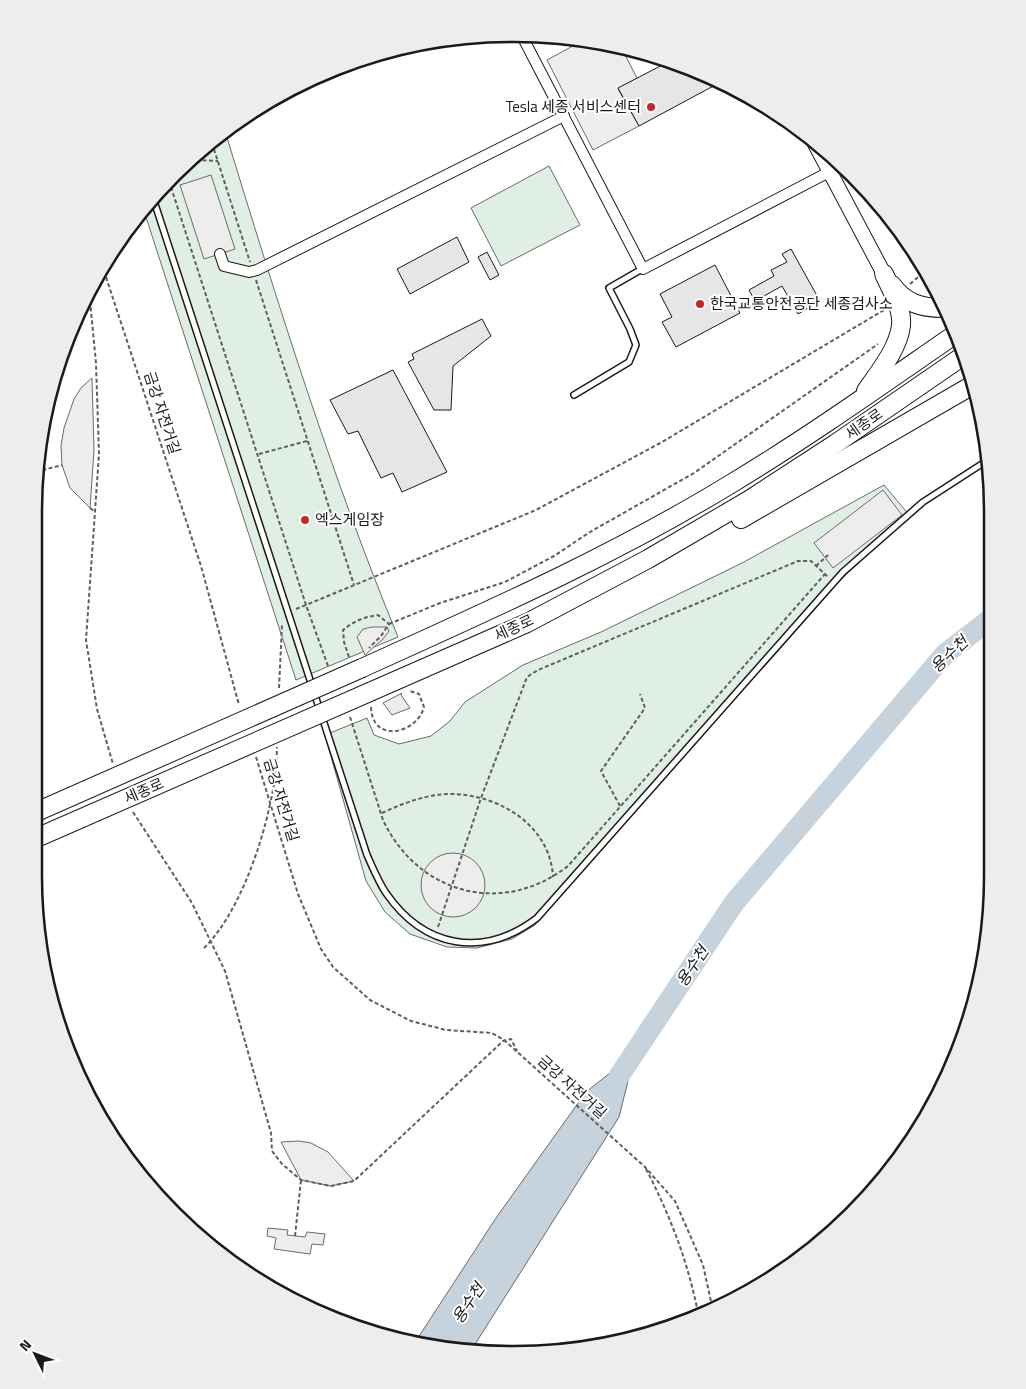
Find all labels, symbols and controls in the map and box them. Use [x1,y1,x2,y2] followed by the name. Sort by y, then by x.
[506,95,641,118] place label: Tesla 세종 서비스센터
[645,101,657,113] marker: Tesla 세종 서비스센터
[710,292,893,315] place label: 한국교통안전공단 세종검사소
[694,298,706,310] marker: 한국교통안전공단 세종검사소
[138,368,187,457] street label: 금강 자전거길
[840,402,887,445] street label: 세종로
[315,508,384,531] place label: 엑스게임장
[299,514,311,526] marker: 엑스게임장
[490,608,537,647] street label: 세종로
[925,629,975,678] water label: 용수천
[258,755,305,844] street label: 금강 자전거길
[120,772,167,809] street label: 세종로
[670,939,716,991] water label: 용수천
[533,1049,612,1124] street label: 금강 자전거길
[446,1276,492,1328] water label: 용수천
[10,1329,60,1379] north arrow
[14,1334,36,1356] text: N

